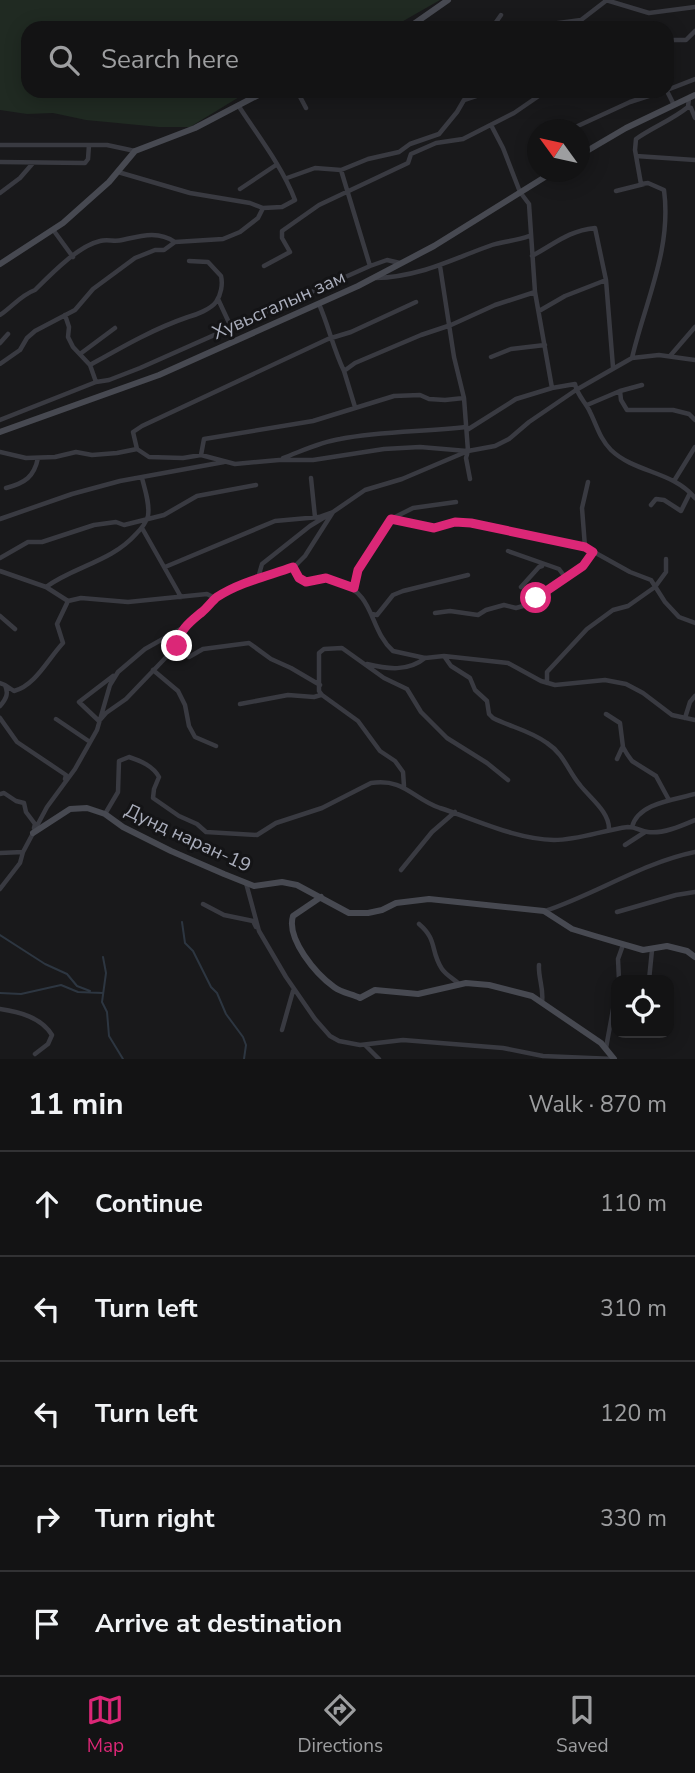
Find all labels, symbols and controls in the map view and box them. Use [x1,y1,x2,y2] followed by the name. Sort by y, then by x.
[21,21,674,98] search box
[45,41,83,79] icon: search
[101,42,239,77] text: Search here
[527,119,590,182] north arrow
[208,264,350,346] street label: Хувьсгалын зам
[520,582,551,613] route start
[161,630,192,661] route end
[121,797,255,879] street label: Дунд наран-19
[611,975,674,1038] map controls
[611,975,674,1038] button: locate
[28,1084,124,1125] text: 11 min
[528,1089,667,1120] text: Walk · 870 m
[28,1185,66,1223] icon: ahead
[95,1186,203,1221] text: Continue
[600,1188,667,1219] text: 110 m
[28,1290,66,1328] icon: left
[95,1291,198,1326] text: Turn left
[600,1293,667,1324] text: 310 m
[28,1395,66,1433] icon: left
[95,1396,198,1431] text: Turn left
[600,1398,667,1429] text: 120 m
[28,1500,66,1538] icon: right
[95,1501,214,1536] text: Turn right
[600,1503,667,1534] text: 330 m
[28,1605,66,1643] icon: arrive
[95,1606,342,1641] text: Arrive at destination
[86,1691,124,1759] tab: Map
[297,1691,383,1759] tab: Directions
[556,1691,609,1759] tab: Saved

